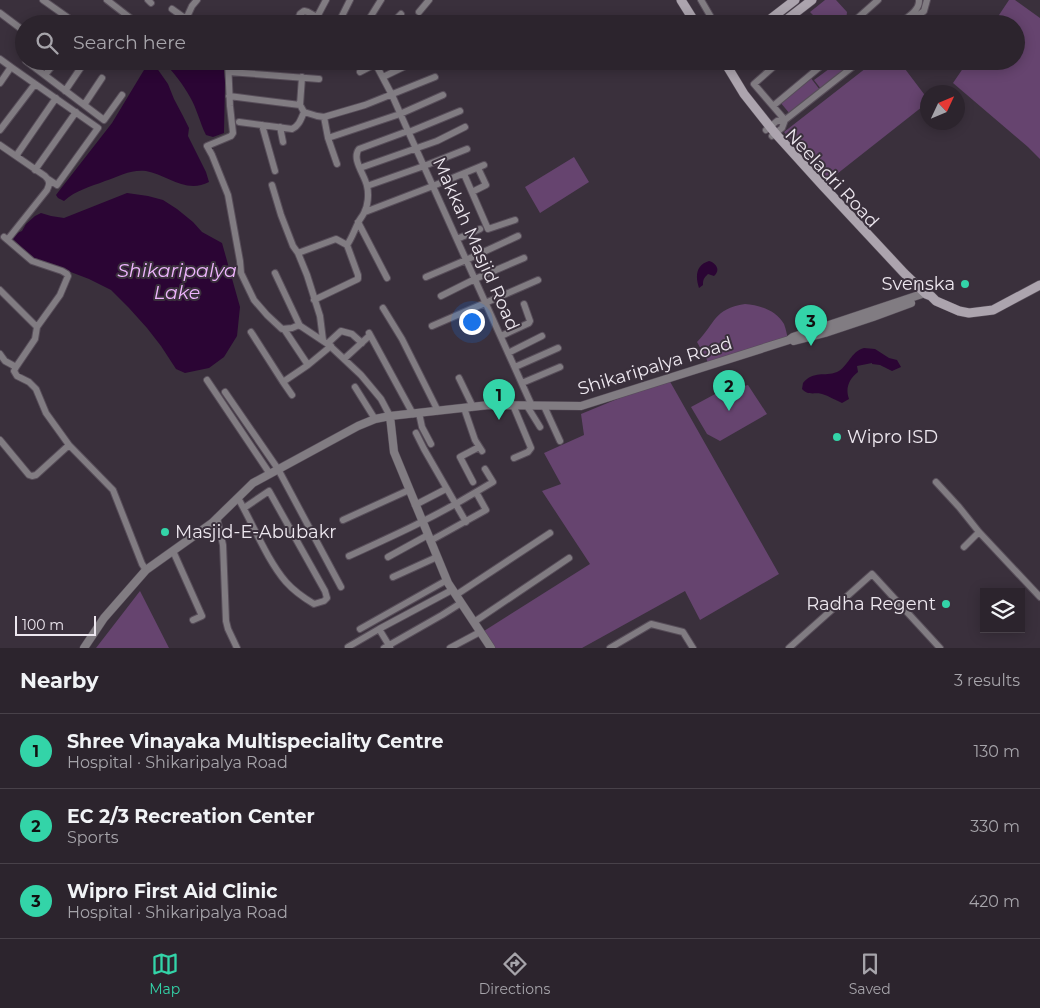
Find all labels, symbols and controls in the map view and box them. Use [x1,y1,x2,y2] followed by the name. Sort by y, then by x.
[15,15,1025,70] search box
[33,29,61,57] icon: search
[73,31,186,54] text: Search here
[920,85,965,130] north arrow
[780,124,884,232] street label: Neeladri Road
[428,154,524,334] street label: Makkah Masjid Road
[117,259,237,304] water label: Shikaripalya Lake
[882,273,955,295] place label: Svenska
[959,278,971,290] marker: Svenska
[795,305,827,346] pin: 3
[459,309,485,335] your location
[575,332,735,400] street label: Shikaripalya Road
[713,370,745,411] pin: 2
[483,379,515,420] pin: 1
[847,426,938,448] place label: Wipro ISD
[831,431,843,443] marker: Wipro ISD
[175,521,337,543] place label: Masjid-E-Abubakr
[159,526,171,538] marker: Masjid-E-Abubakr
[980,588,1025,633] map controls
[980,588,1025,633] button: layers
[806,593,936,615] place label: Radha Regent
[940,598,952,610] marker: Radha Regent
[15,613,96,636] scale bar
[22,616,64,634] text: 100 m
[20,668,99,693] text: Nearby
[954,671,1020,690] text: 3 results
[67,730,444,753] text: Shree Vinayaka Multispeciality Centre
[33,742,39,761] text: 1
[973,742,1020,761] text: 130 m
[67,753,288,772] text: Hospital · Shikaripalya Road
[67,805,315,828] text: EC 2/3 Recreation Center
[31,817,41,836] text: 2
[970,817,1020,836] text: 330 m
[67,828,119,847] text: Sports
[67,880,278,903] text: Wipro First Aid Clinic
[31,892,41,911] text: 3
[969,892,1020,911] text: 420 m
[67,903,288,922] text: Hospital · Shikaripalya Road
[149,950,180,998] tab: Map
[479,950,550,998] tab: Directions
[849,950,891,998] tab: Saved

